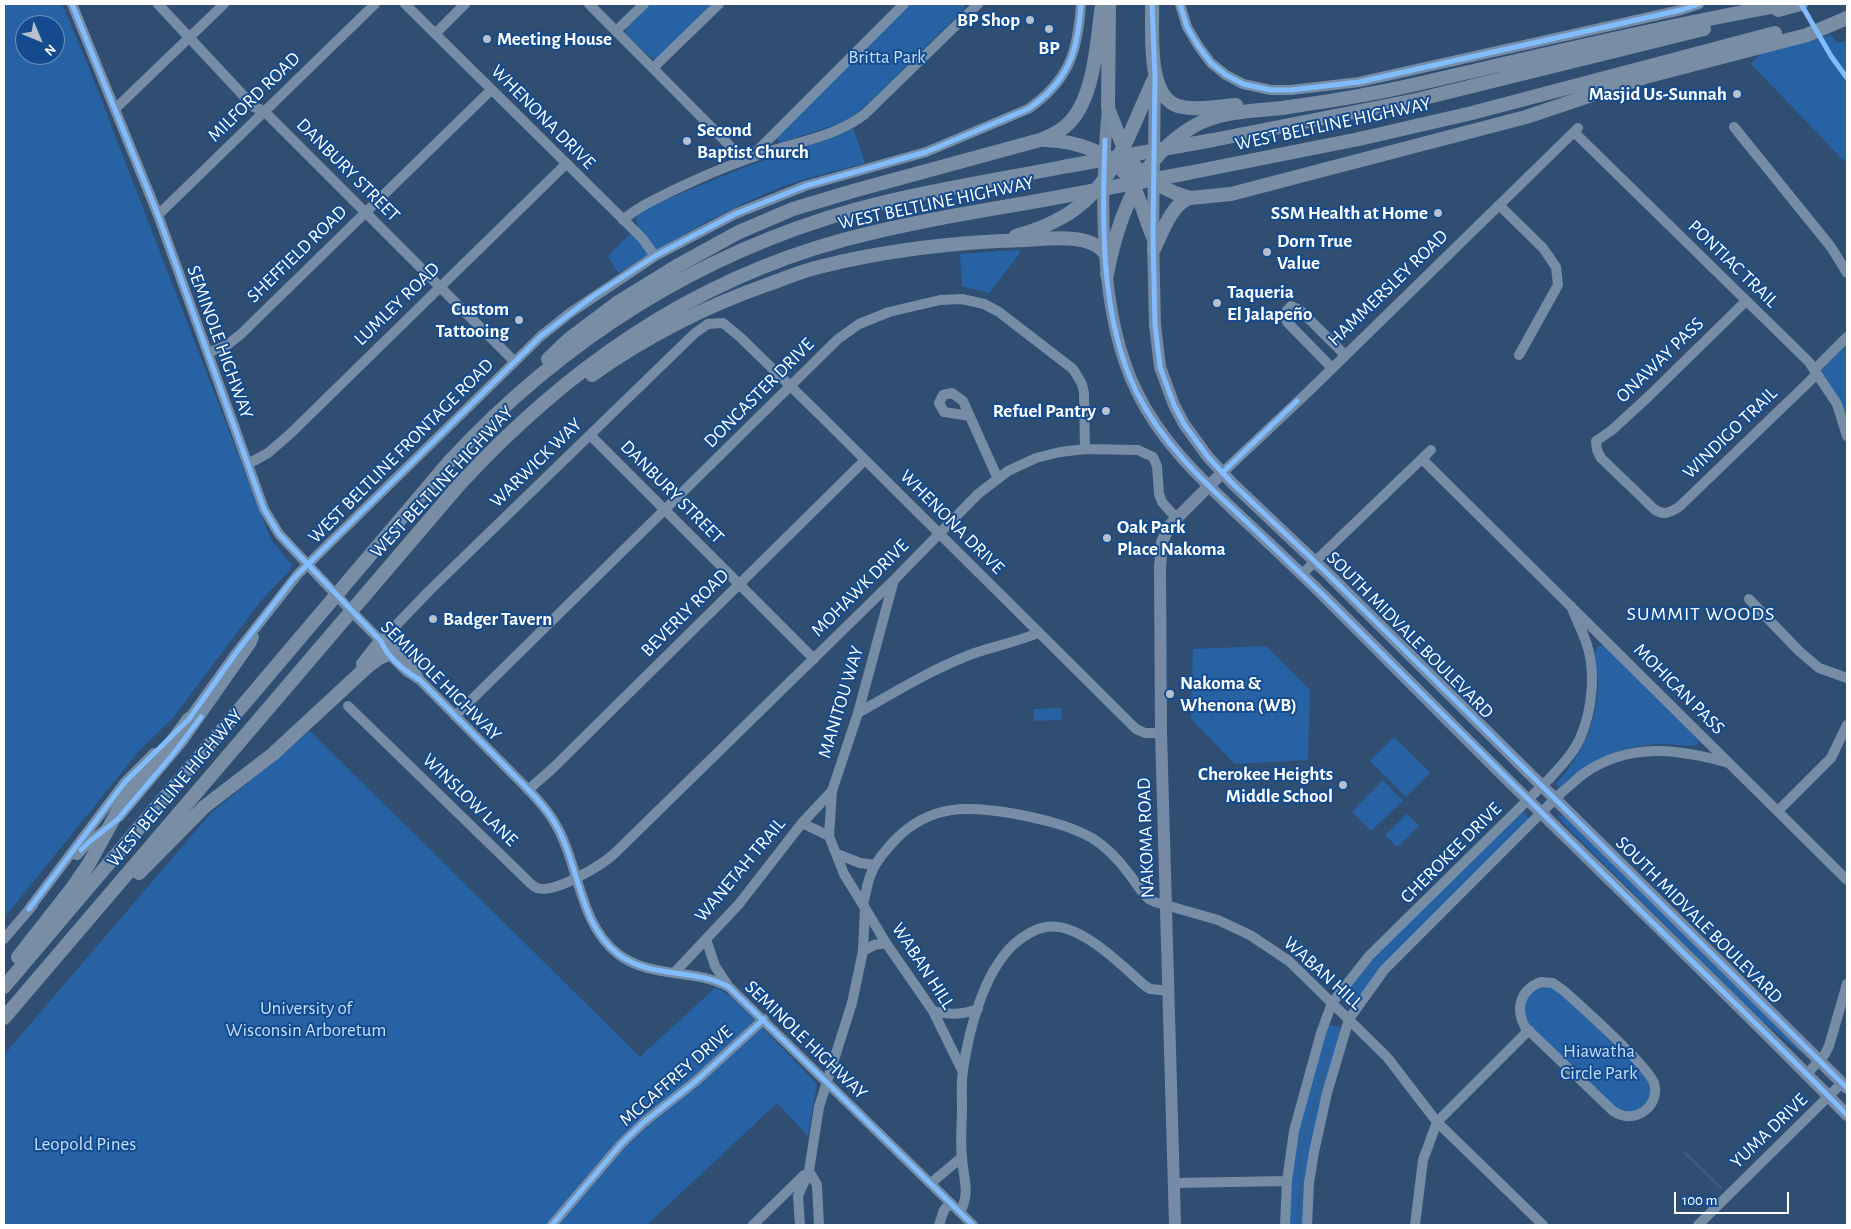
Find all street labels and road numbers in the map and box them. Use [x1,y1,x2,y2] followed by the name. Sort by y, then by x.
[203,47,305,147] street label: MILFORD ROAD
[486,60,600,174] street label: WHENONA DRIVE
[1233,92,1433,156] street label: WEST BELTLINE HIGHWAY
[291,113,405,227] street label: DANBURY STREET
[836,171,1036,235] street label: WEST BELTLINE HIGHWAY
[242,200,352,308] street label: SHEFFIELD ROAD
[1683,215,1783,313] street label: PONTIAC TRAIL
[1323,225,1453,351] street label: HAMMERSLEY ROAD
[349,257,445,351] street label: LUMLEY ROAD
[182,262,258,422] street label: SEMINOLE HIGHWAY
[1611,312,1709,408] street label: ONAWAY PASS
[699,333,819,453] street label: DONCASTER DRIVE
[304,354,498,548] street label: WEST BELTLINE FRONTAGE ROAD
[1678,382,1782,484] street label: WINDIGO TRAIL
[366,401,518,563] street label: WEST BELTLINE HIGHWAY
[485,413,587,513] street label: WARWICK WAY
[615,435,729,549] street label: DANBURY STREET
[895,465,1009,579] street label: WHENONA DRIVE
[806,534,914,642] street label: MOHAWK DRIVE
[1322,547,1498,723] street label: SOUTH MIDVALE BOULEVARD
[636,564,734,662] street label: BEVERLY ROAD
[376,616,506,746] street label: SEMINOLE HIGHWAY
[1629,639,1729,739] street label: MOHICAN PASS
[813,643,869,761] street label: MANITOU WAY
[102,704,248,872] street label: WEST BELTLINE HIGHWAY
[417,749,523,851] street label: WINSLOW LANE
[1133,777,1159,899] street label: NAKOMA ROAD
[1396,798,1506,908] street label: CHEROKEE DRIVE
[690,813,790,927] street label: WANETAH TRAIL
[1611,832,1787,1008] street label: SOUTH MIDVALE BOULEVARD
[887,918,959,1014] street label: WABAN HILL
[1279,931,1367,1015] street label: WABAN HILL
[740,976,872,1104] street label: SEMINOLE HIGHWAY
[615,1021,737,1131] street label: MCCAFFREY DRIVE
[1726,1089,1812,1173] street label: YUMA DRIVE

